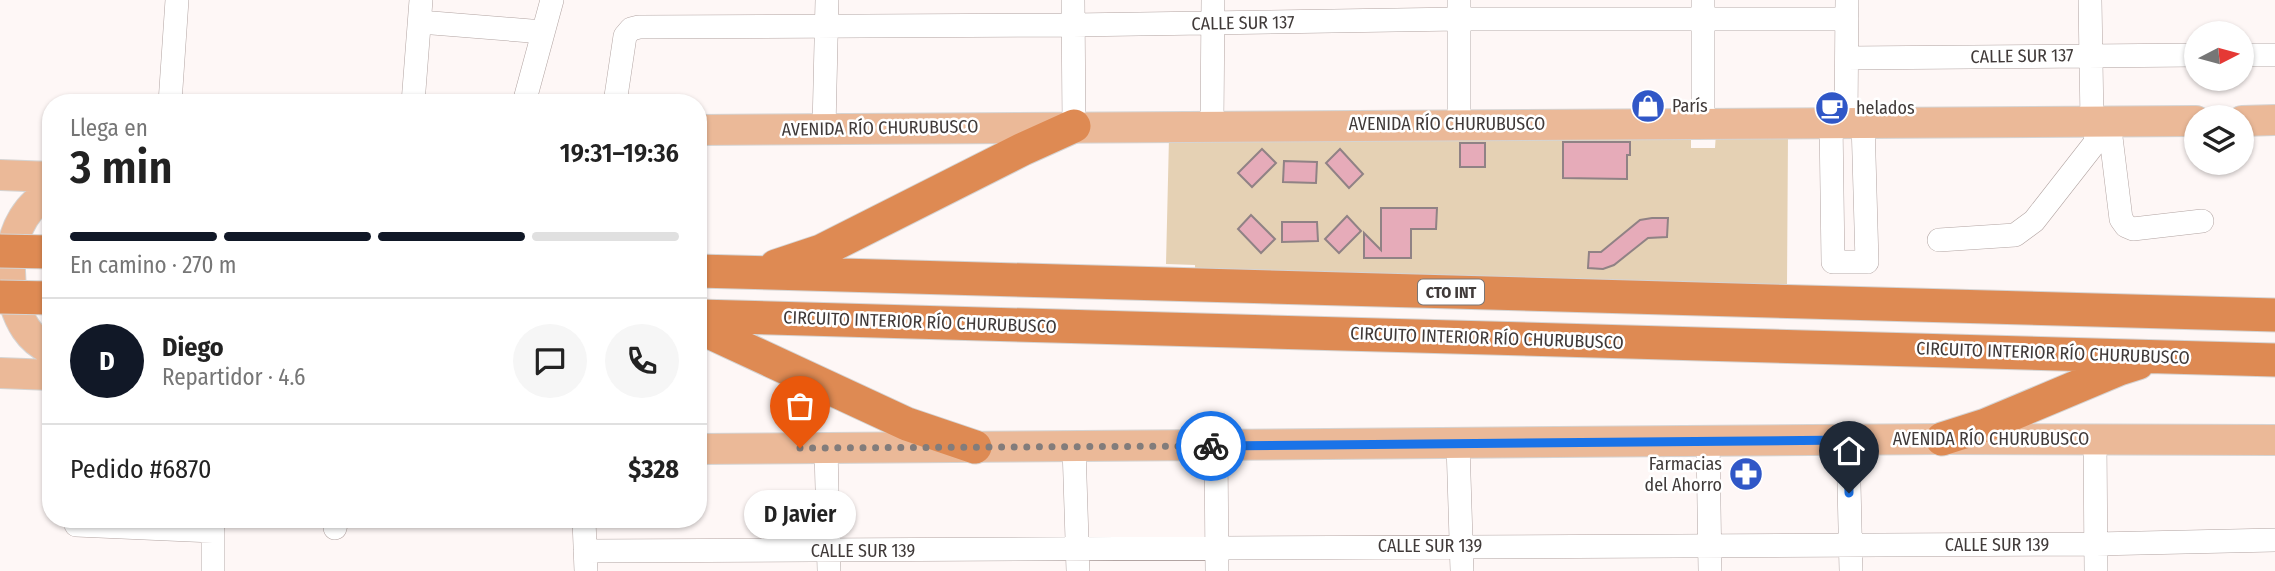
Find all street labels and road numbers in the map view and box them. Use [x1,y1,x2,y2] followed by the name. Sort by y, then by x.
[1191,11,1295,35] street label: CALLE SUR 137
[1970,44,2074,68] street label: CALLE SUR 137
[1349,112,1545,135] street label: AVENIDA RÍO CHURUBUSCO
[781,114,979,141] street label: AVENIDA RÍO CHURUBUSCO
[1418,280,1484,304] road number: CTO INT
[783,305,1057,338] street label: CIRCUITO INTERIOR RÍO CHURUBUSCO
[1350,321,1624,354] street label: CIRCUITO INTERIOR RÍO CHURUBUSCO
[1916,336,2190,369] street label: CIRCUITO INTERIOR RÍO CHURUBUSCO
[1893,427,2089,450] street label: AVENIDA RÍO CHURUBUSCO
[1945,534,2049,556] street label: CALLE SUR 139
[1378,535,1482,557] street label: CALLE SUR 139
[811,540,915,562] street label: CALLE SUR 139

